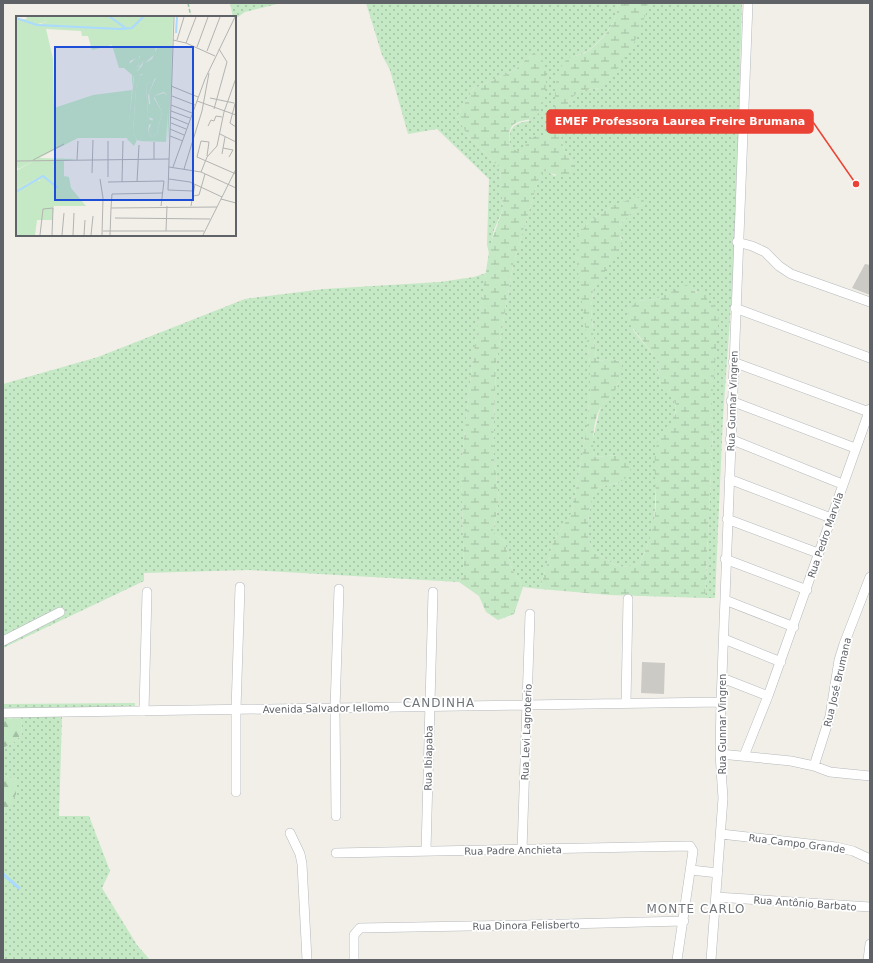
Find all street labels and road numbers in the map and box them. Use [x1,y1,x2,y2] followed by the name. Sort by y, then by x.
[725,350,740,452] street label: Rua Gunnar Vingren
[806,491,845,579] street label: Rua Pedro Marvila
[822,636,853,728] street label: Rua José Brumana
[717,674,728,774] street label: Rua Gunnar Vingren
[519,683,534,781] street label: Rua Levi Lagroterio
[263,702,389,715] street label: Avenida Salvador Iellomo
[422,725,435,791] street label: Rua Ibiapaba
[748,832,846,855] street label: Rua Campo Grande
[464,844,562,857] street label: Rua Padre Anchieta
[753,894,857,913] street label: Rua Antônio Barbato
[472,919,580,932] street label: Rua Dinora Felisberto

